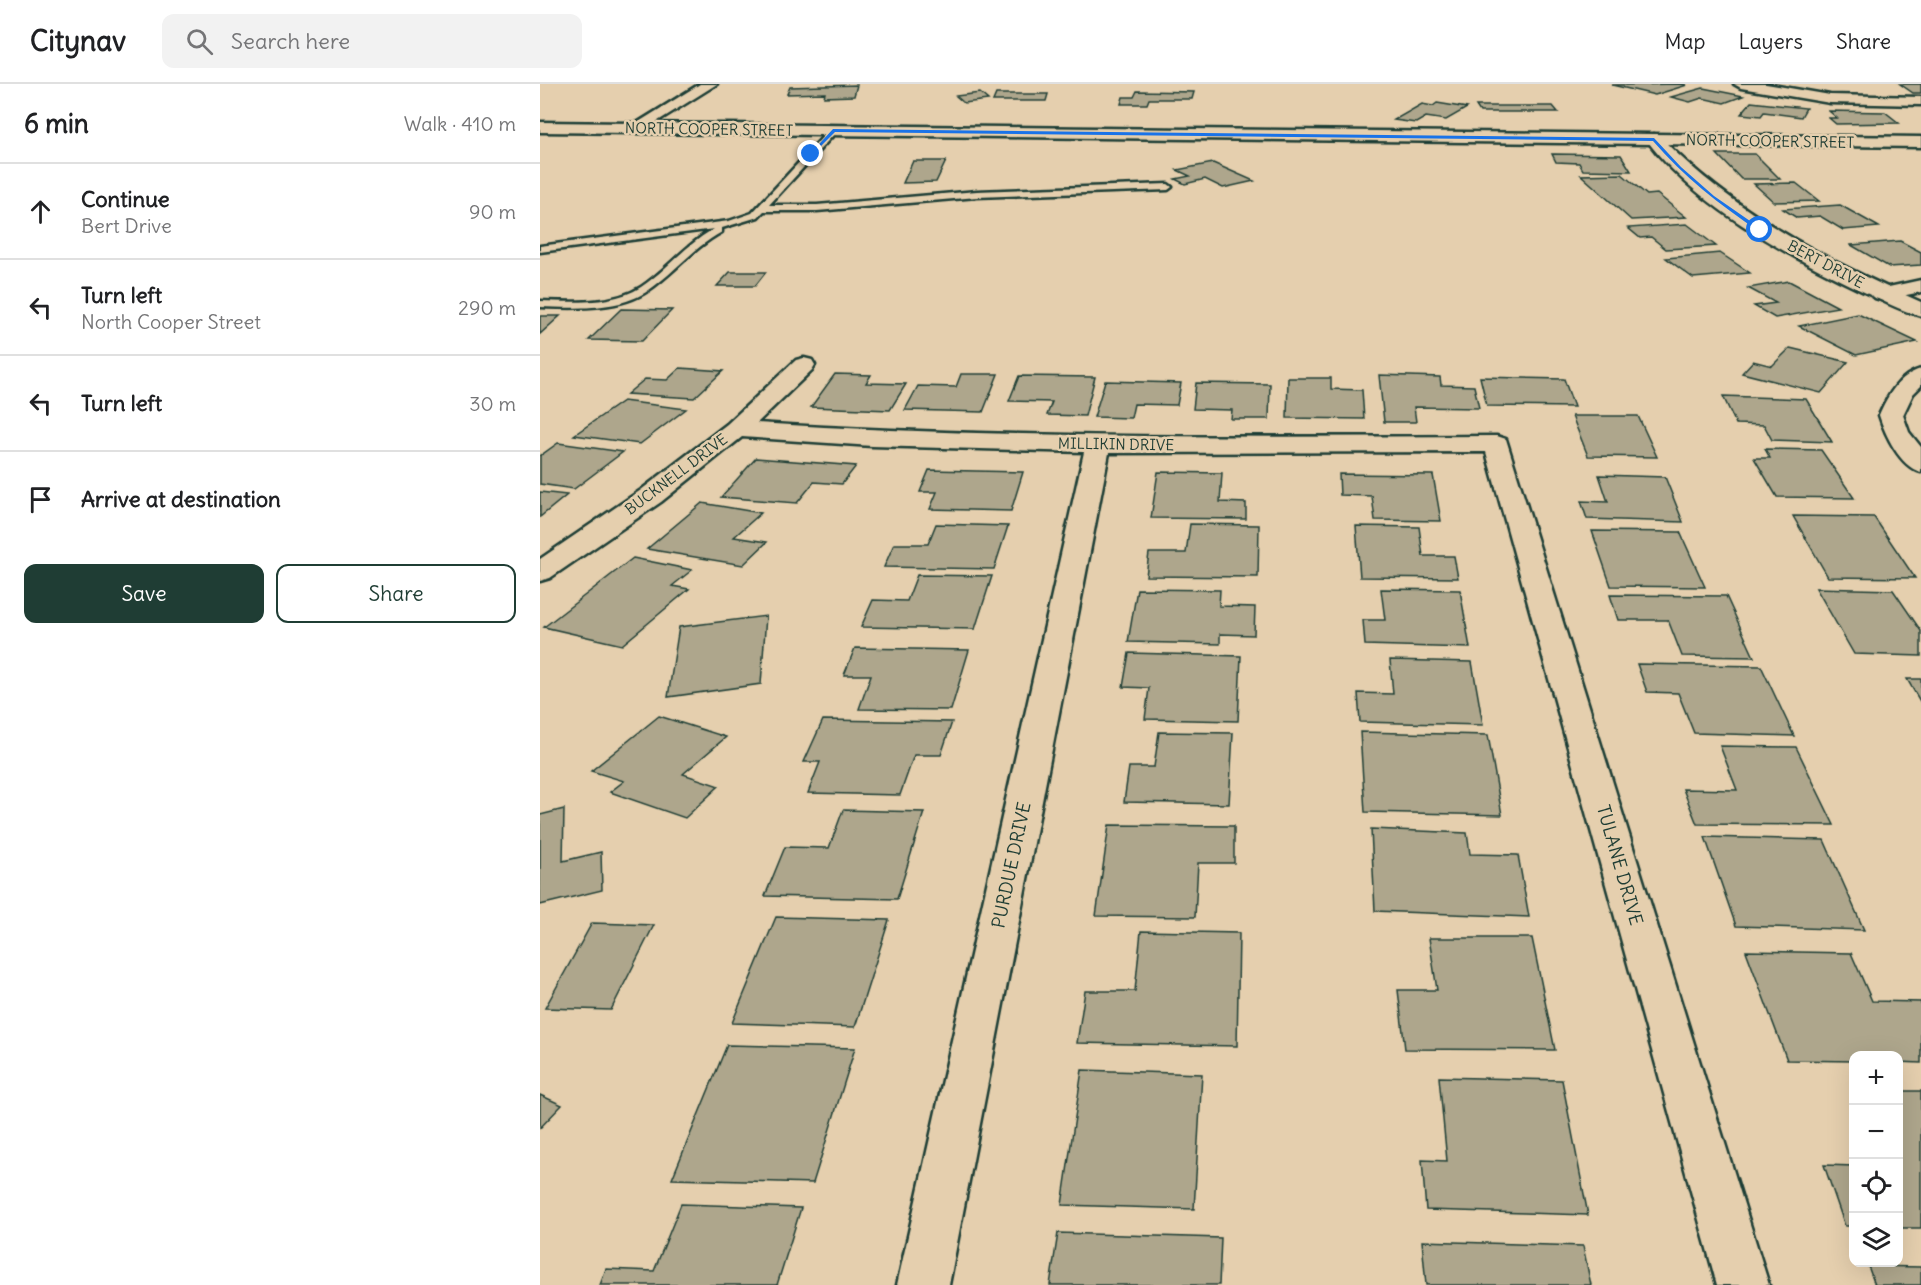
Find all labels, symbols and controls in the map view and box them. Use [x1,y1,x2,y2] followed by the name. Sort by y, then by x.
[162,14,582,68] search box
[30,23,126,59] text: Citynav
[183,25,216,58] icon: search
[231,27,350,55] text: Search here
[1665,28,1705,55] text: Map
[1738,28,1803,55] text: Layers
[1836,28,1891,55] text: Share
[24,107,89,140] text: 6 min
[404,111,516,136] text: Walk · 410 m
[625,118,793,140] street label: NORTH COOPER STREET
[1686,130,1854,152] street label: NORTH COOPER STREET
[797,140,823,166] route end
[81,185,170,213] text: Continue
[24,195,57,228] icon: ahead
[469,199,516,224] text: 90 m
[81,213,172,238] text: Bert Drive
[1746,216,1772,242] route start
[1784,236,1868,292] street label: BERT DRIVE
[81,281,162,309] text: Turn left
[24,291,57,324] icon: left
[458,295,516,320] text: 290 m
[81,309,261,334] text: North Cooper Street
[24,387,57,420] icon: left
[81,389,162,417] text: Turn left
[469,391,516,416] text: 30 m
[621,429,731,519] street label: BUCKNELL DRIVE
[1058,433,1174,455] street label: MILLIKIN DRIVE
[24,483,57,516] icon: arrive
[81,485,281,513] text: Arrive at destination
[24,564,264,623] button: Save
[276,564,516,623] button: Share
[986,800,1036,930] street label: PURDUE DRIVE
[1592,802,1648,928] street label: TULANE DRIVE
[1849,1051,1903,1267] map controls
[1849,1051,1903,1105] button: +
[1849,1105,1903,1159] button: −
[1849,1159,1903,1213] button: locate
[1849,1213,1903,1267] button: layers

